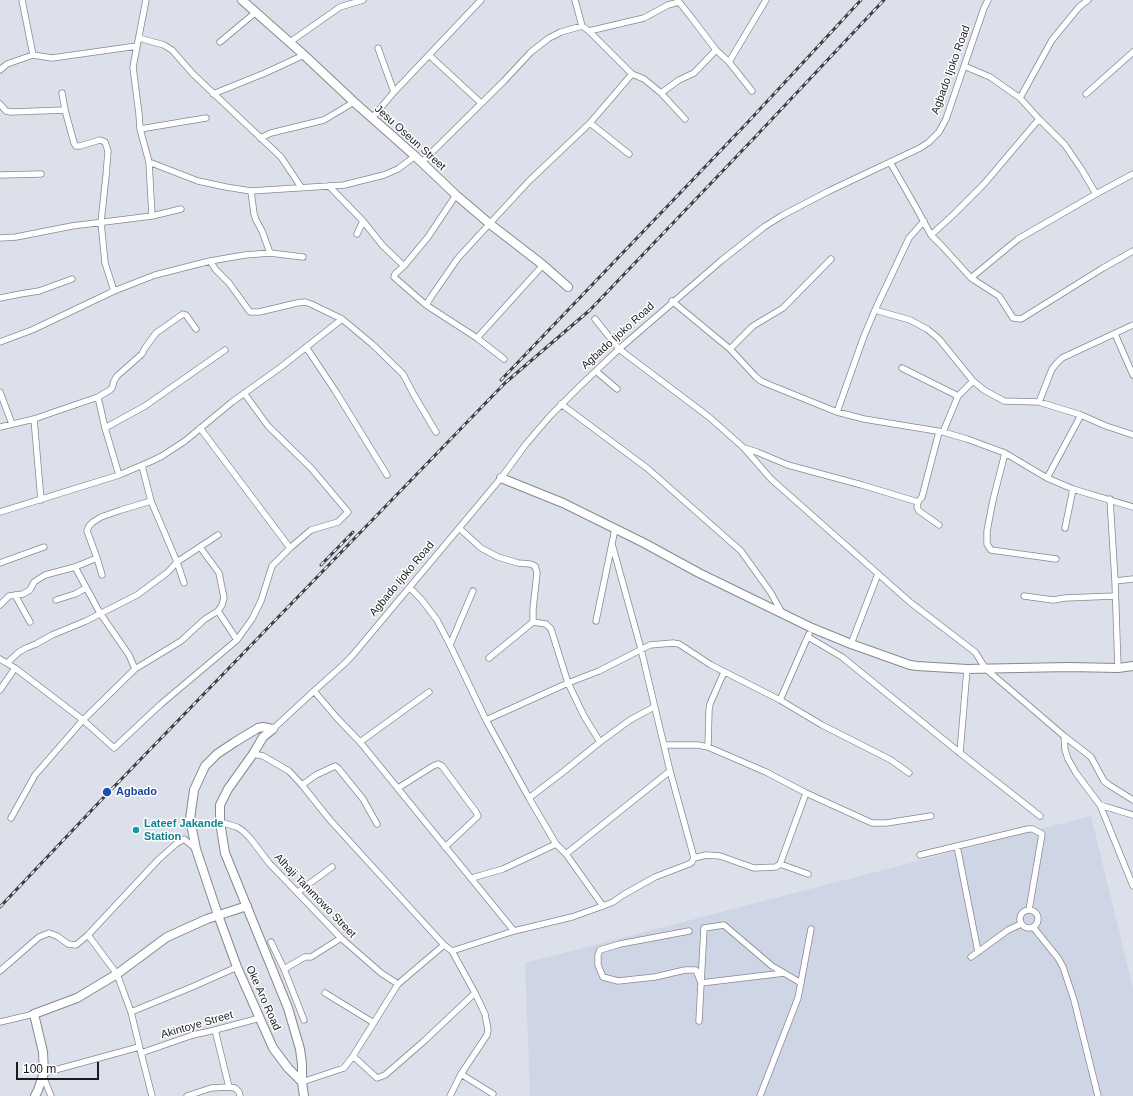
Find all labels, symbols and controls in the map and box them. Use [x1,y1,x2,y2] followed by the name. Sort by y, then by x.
[929,24,973,116] street label: Agbado Ijoko Road
[372,103,448,173] street label: Jesu Oseun Street
[579,300,657,372] street label: Agbado Ijoko Road
[367,539,437,619] street label: Agbado Ijoko Road
[116,785,157,799] place label: Agbado
[101,786,113,798] marker: Agbado
[144,817,223,843] place label: Lateef Jakande Station
[131,825,141,835] marker: Lateef Jakande Station
[271,851,359,941] street label: Alhaji Tanimowo Street
[243,963,283,1033] street label: Oke Aro Road
[159,1008,235,1042] street label: Akintoye Street
[18,1054,101,1080] scale bar
[23,1062,56,1076] text: 100 m

